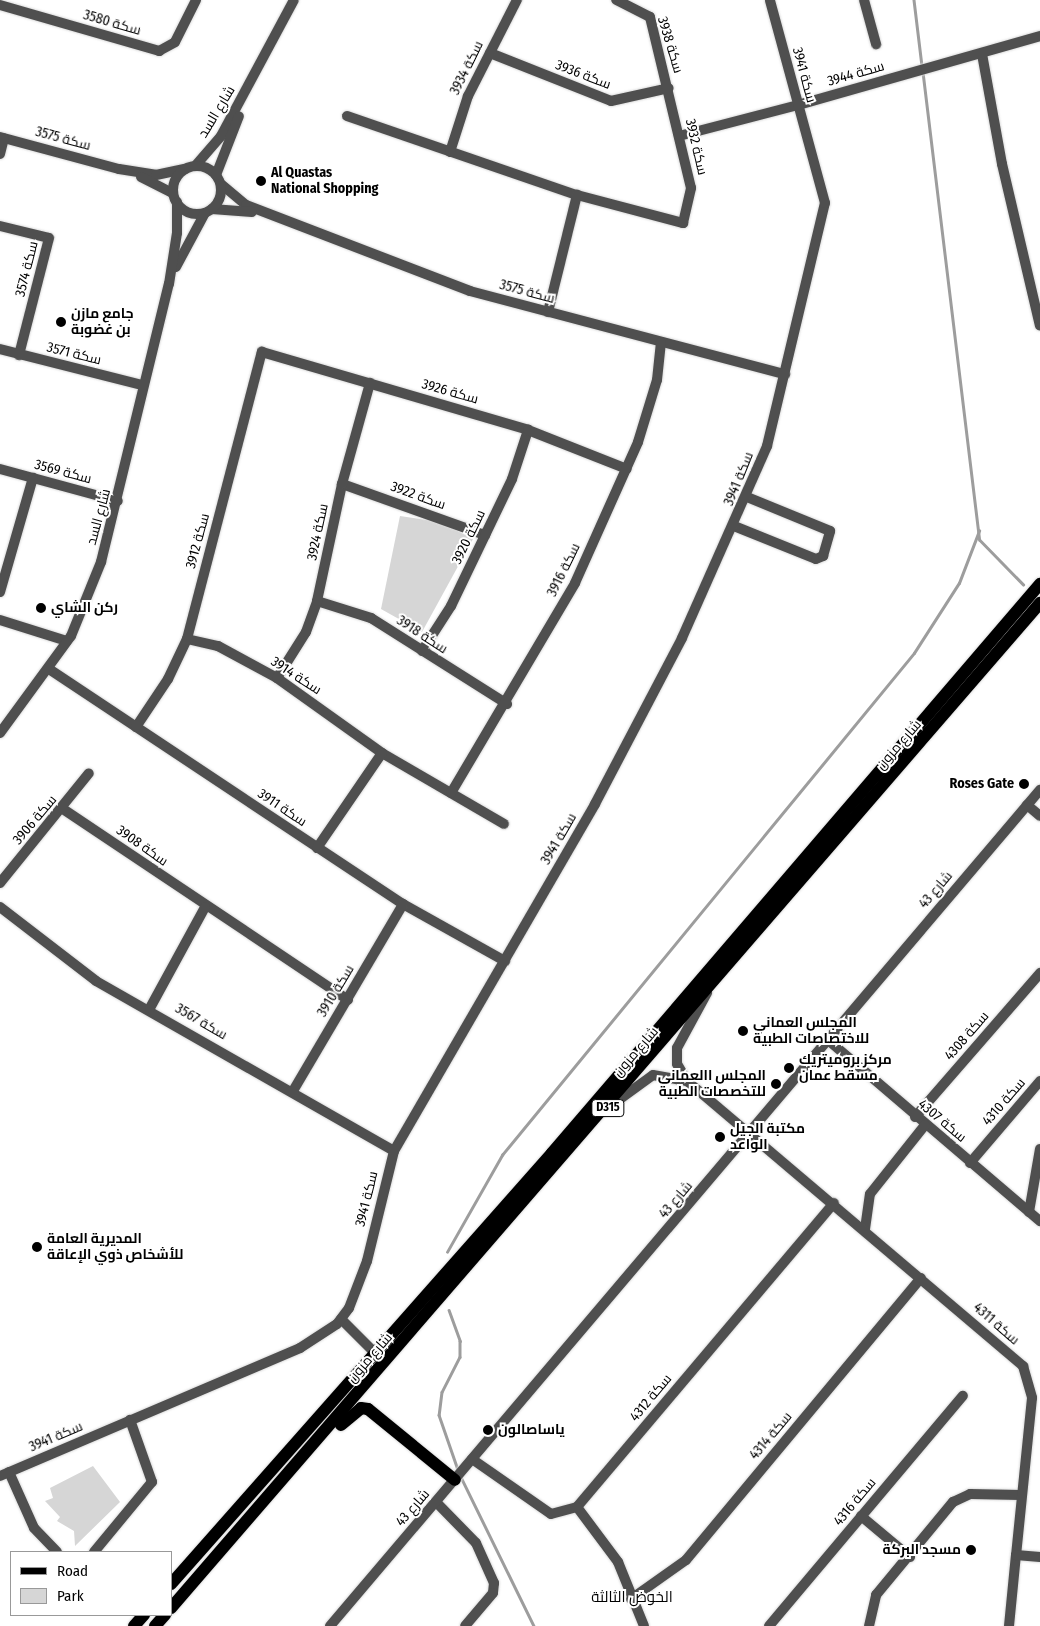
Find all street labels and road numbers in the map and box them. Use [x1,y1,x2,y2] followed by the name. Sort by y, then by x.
[81,7,143,39] street label: سكة 3580
[653,15,687,75] street label: سكة 3938
[447,38,487,98] street label: سكة 3934
[789,46,819,104] street label: سكة 3941
[553,57,613,93] street label: سكة 3936
[826,58,886,90] street label: سكة 3944
[195,83,239,141] street label: شارع السد
[681,117,711,177] street label: سكة 3932
[34,124,92,154] street label: سكة 3575
[12,240,42,298] street label: سكة 3574
[498,277,556,307] street label: سكة 3575
[45,339,103,369] street label: سكة 3571
[420,376,480,408] street label: سكة 3926
[721,450,757,508] street label: سكة 3941
[33,456,93,488] street label: سكة 3569
[388,478,448,514] street label: سكة 3922
[83,487,115,547] street label: شارع السد
[304,502,332,562] street label: سكة 3924
[449,507,489,567] street label: سكة 3920
[183,512,213,570] street label: سكة 3912
[544,541,584,599] street label: سكة 3916
[393,612,451,658] street label: سكة 3918
[267,653,325,699] street label: سكة 3914
[873,717,925,773] street label: شارع مزون
[254,785,310,831] street label: سكة 3911
[9,792,61,848] street label: سكة 3906
[538,810,580,868] street label: سكة 3941
[113,822,171,870] street label: سكة 3908
[916,868,956,912] street label: شارع 43
[314,962,358,1020] street label: سكة 3910
[172,1000,230,1044] street label: سكة 3567
[941,1008,993,1064] street label: سكة 4308
[610,1024,662,1080] street label: شارع مزون
[979,1075,1029,1129] street label: سكة 4310
[914,1096,970,1146] street label: سكة 4307
[590,1098,626,1118] road number: D315
[352,1170,382,1228] street label: سكة 3941
[656,1178,696,1222] street label: شارع 43
[970,1299,1022,1349] street label: سكة 4311
[344,1330,396,1386] street label: شارع مزون
[626,1371,676,1425] street label: سكة 4312
[746,1409,796,1463] street label: سكة 4314
[27,1418,85,1456] street label: سكة 3941
[830,1475,880,1529] street label: سكة 4316
[392,1486,434,1530] street label: شارع 43

